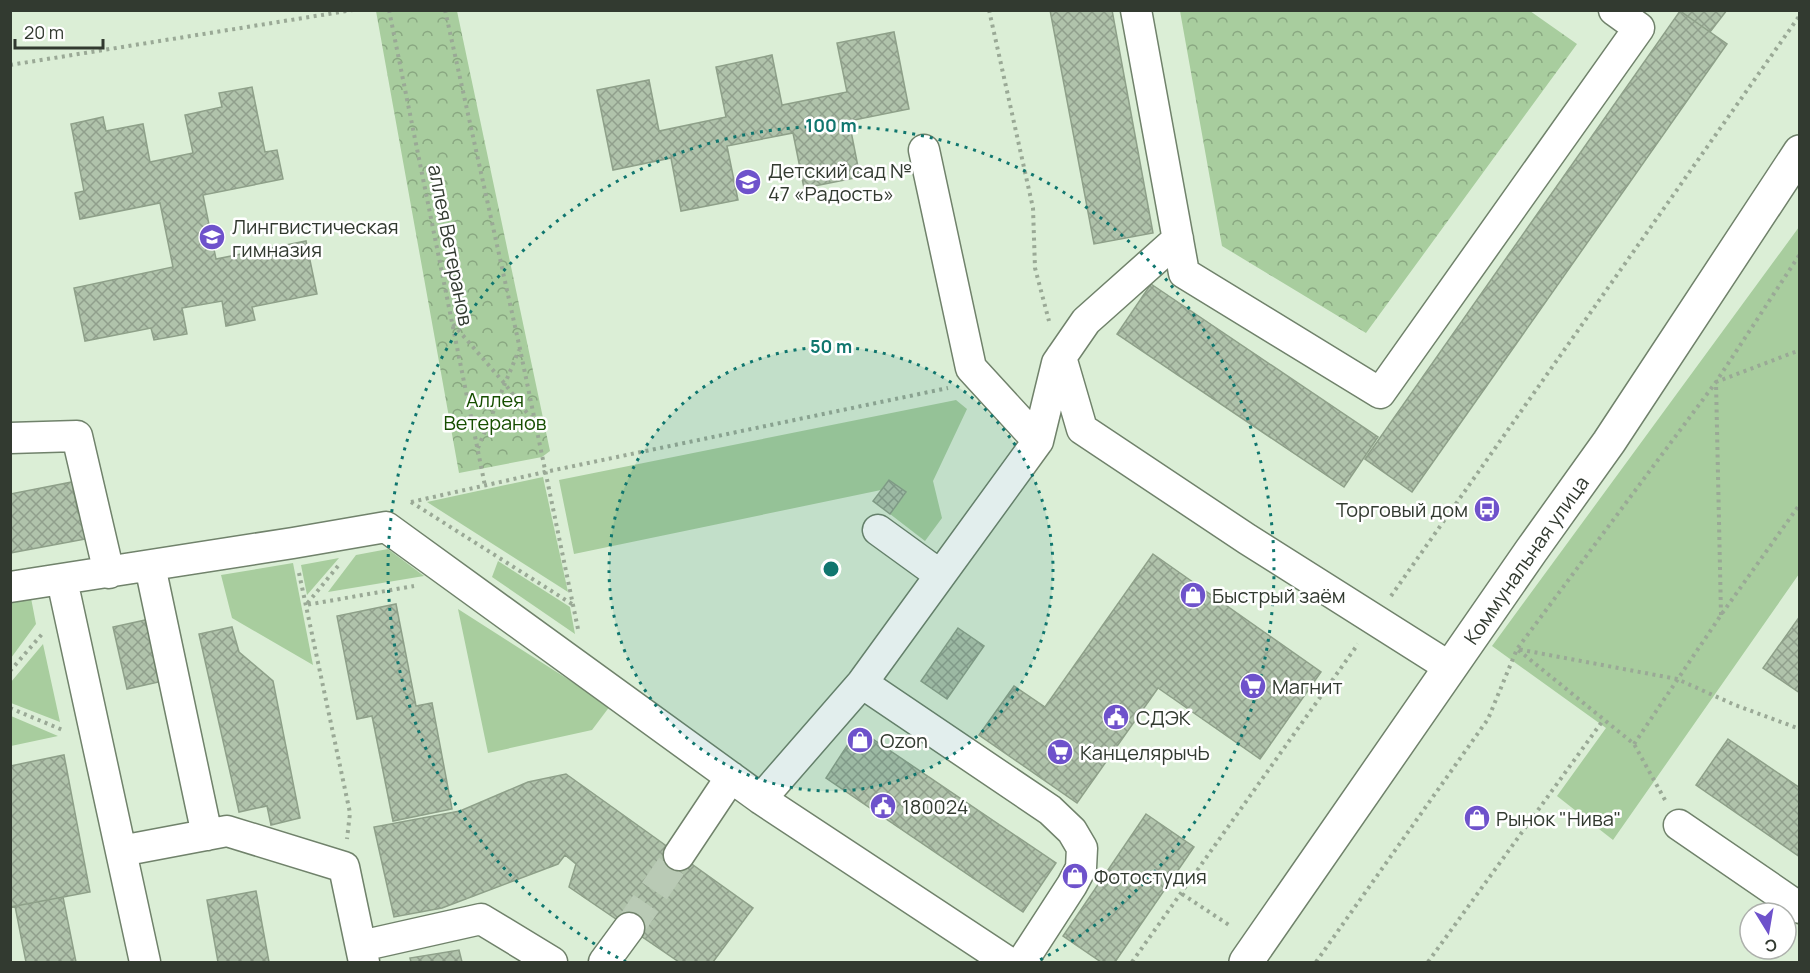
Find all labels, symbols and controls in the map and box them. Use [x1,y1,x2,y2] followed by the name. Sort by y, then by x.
[15,12,104,50] scale bar
[24,20,64,44] text: 20 m
[805,113,857,137] text: 100 m
[768,157,912,207] place label: Детский сад № 47 «Радость»
[422,162,480,328] street label: аллея Ветеранов
[733,167,763,197] school or university icon: Детский сад № 47 «Радость»
[232,213,399,263] place label: Лингвистическая гимназия
[197,222,227,252] school or university icon: Лингвистическая гимназия
[810,334,852,358] text: 50 m
[444,386,547,436] park label: Аллея Ветеранов
[1457,470,1594,649] street label: Коммунальная улица
[1472,494,1502,524] bus stop icon: Торговый дом
[1336,496,1468,523] place label: Торговый дом
[821,559,841,579] centre of rings
[1178,580,1208,610] shop icon: Быстрый заём
[1212,582,1346,609] place label: Быстрый заём
[1238,671,1268,701] supermarket icon: Магнит
[1272,673,1343,700] place label: Магнит
[1101,702,1131,732] public building icon: СДЭК
[1136,704,1191,731] place label: СДЭК
[845,725,875,755] shop icon: Ozon
[880,727,928,754] place label: Ozon
[1045,737,1075,767] supermarket icon: КанцелярычЬ
[1080,739,1210,766] place label: КанцелярычЬ
[868,791,898,821] public building icon: 180024
[902,793,969,820] place label: 180024
[1462,803,1492,833] shop icon: Рынок "Нива"
[1496,805,1621,832] place label: Рынок "Нива"
[1060,861,1090,891] shop icon: Фотостудия
[1094,863,1207,890] place label: Фотостудия
[1738,901,1798,961] north arrow
[1763,934,1779,958] text: С

